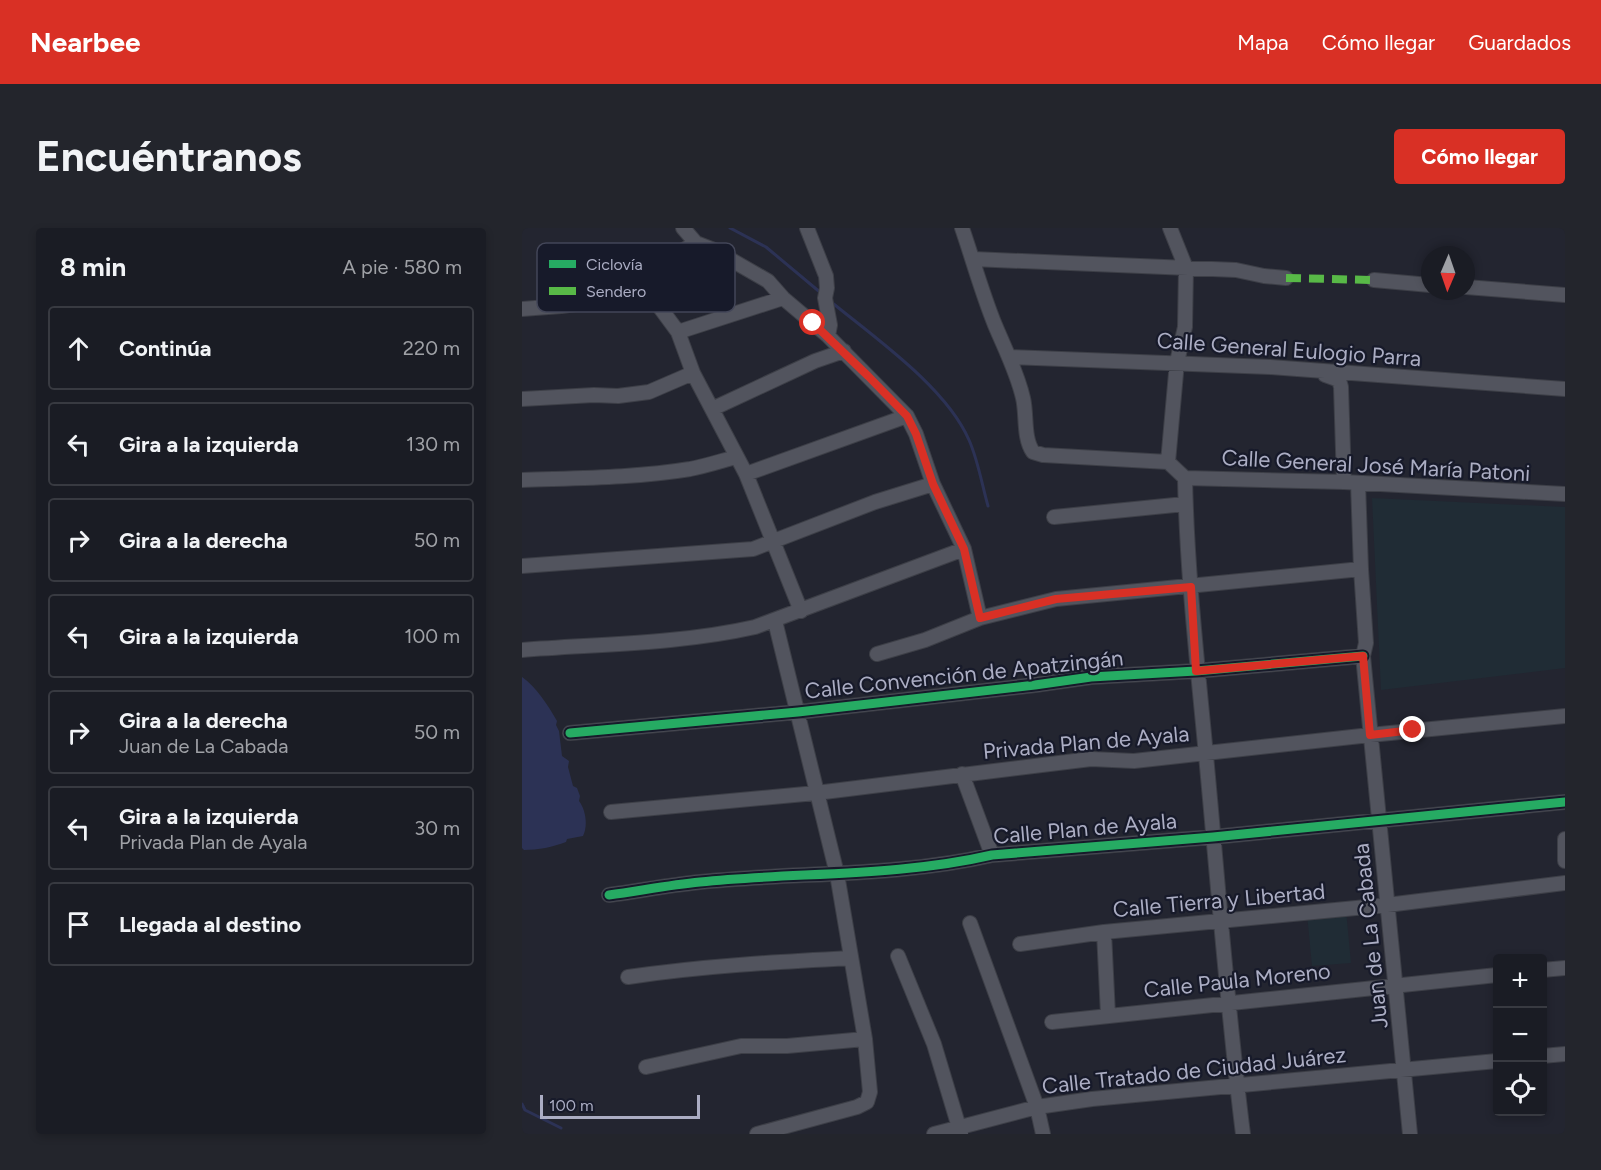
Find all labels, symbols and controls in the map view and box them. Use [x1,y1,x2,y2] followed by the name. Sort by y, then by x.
[30,25,140,59] text: Nearbee
[1237,30,1289,55] text: Mapa
[1322,30,1435,55] text: Cómo llegar
[1468,30,1571,55] text: Guardados
[1394,129,1565,184] button: Cómo llegar
[36,131,302,182] text: Encuéntranos
[537,243,735,312] legend
[1421,246,1475,300] north arrow
[60,251,126,283] text: 8 min
[343,255,462,279] text: A pie · 580 m
[586,255,643,274] text: Ciclovía
[586,282,646,301] text: Sendero
[799,309,825,335] route start
[1156,327,1422,372] street label: Calle General Eulogio Parra
[62,332,95,365] icon: ahead
[119,335,212,362] text: Continúa
[403,336,460,360] text: 220 m
[62,428,95,461] icon: left
[119,431,299,458] text: Gira a la izquierda
[406,432,460,456] text: 130 m
[1221,444,1531,487] street label: Calle General José María Patoni
[62,524,95,557] icon: right
[119,527,288,554] text: Gira a la derecha
[414,528,460,552] text: 50 m
[62,620,95,653] icon: left
[119,623,299,650] text: Gira a la izquierda
[404,624,460,648] text: 100 m
[803,644,1125,705] street label: Calle Convención de Apatzingán
[119,707,288,734] text: Gira a la derecha
[62,716,95,749] icon: right
[1399,716,1425,742] route end
[414,720,460,744] text: 50 m
[982,720,1190,765] street label: Privada Plan de Ayala
[119,734,288,758] text: Juan de La Cabada
[119,803,299,830] text: Gira a la izquierda
[992,807,1178,850] street label: Calle Plan de Ayala
[62,812,95,845] icon: left
[414,816,460,840] text: 30 m
[119,830,307,854] text: Privada Plan de Ayala
[1347,842,1394,1030] street label: Juan de La Cabada
[1112,878,1326,923] street label: Calle Tierra y Libertad
[62,908,95,941] icon: arrive
[119,911,301,938] text: Llegada al destino
[1493,954,1547,1116] map controls
[1493,954,1547,1008] button: +
[1142,957,1332,1004] street label: Calle Paula Moreno
[1493,1008,1547,1062] button: −
[1041,1041,1347,1100] street label: Calle Tratado de Ciudad Juárez
[1493,1062,1547,1116] button: locate
[540,1092,700,1120] scale bar
[549,1096,594,1115] text: 100 m

